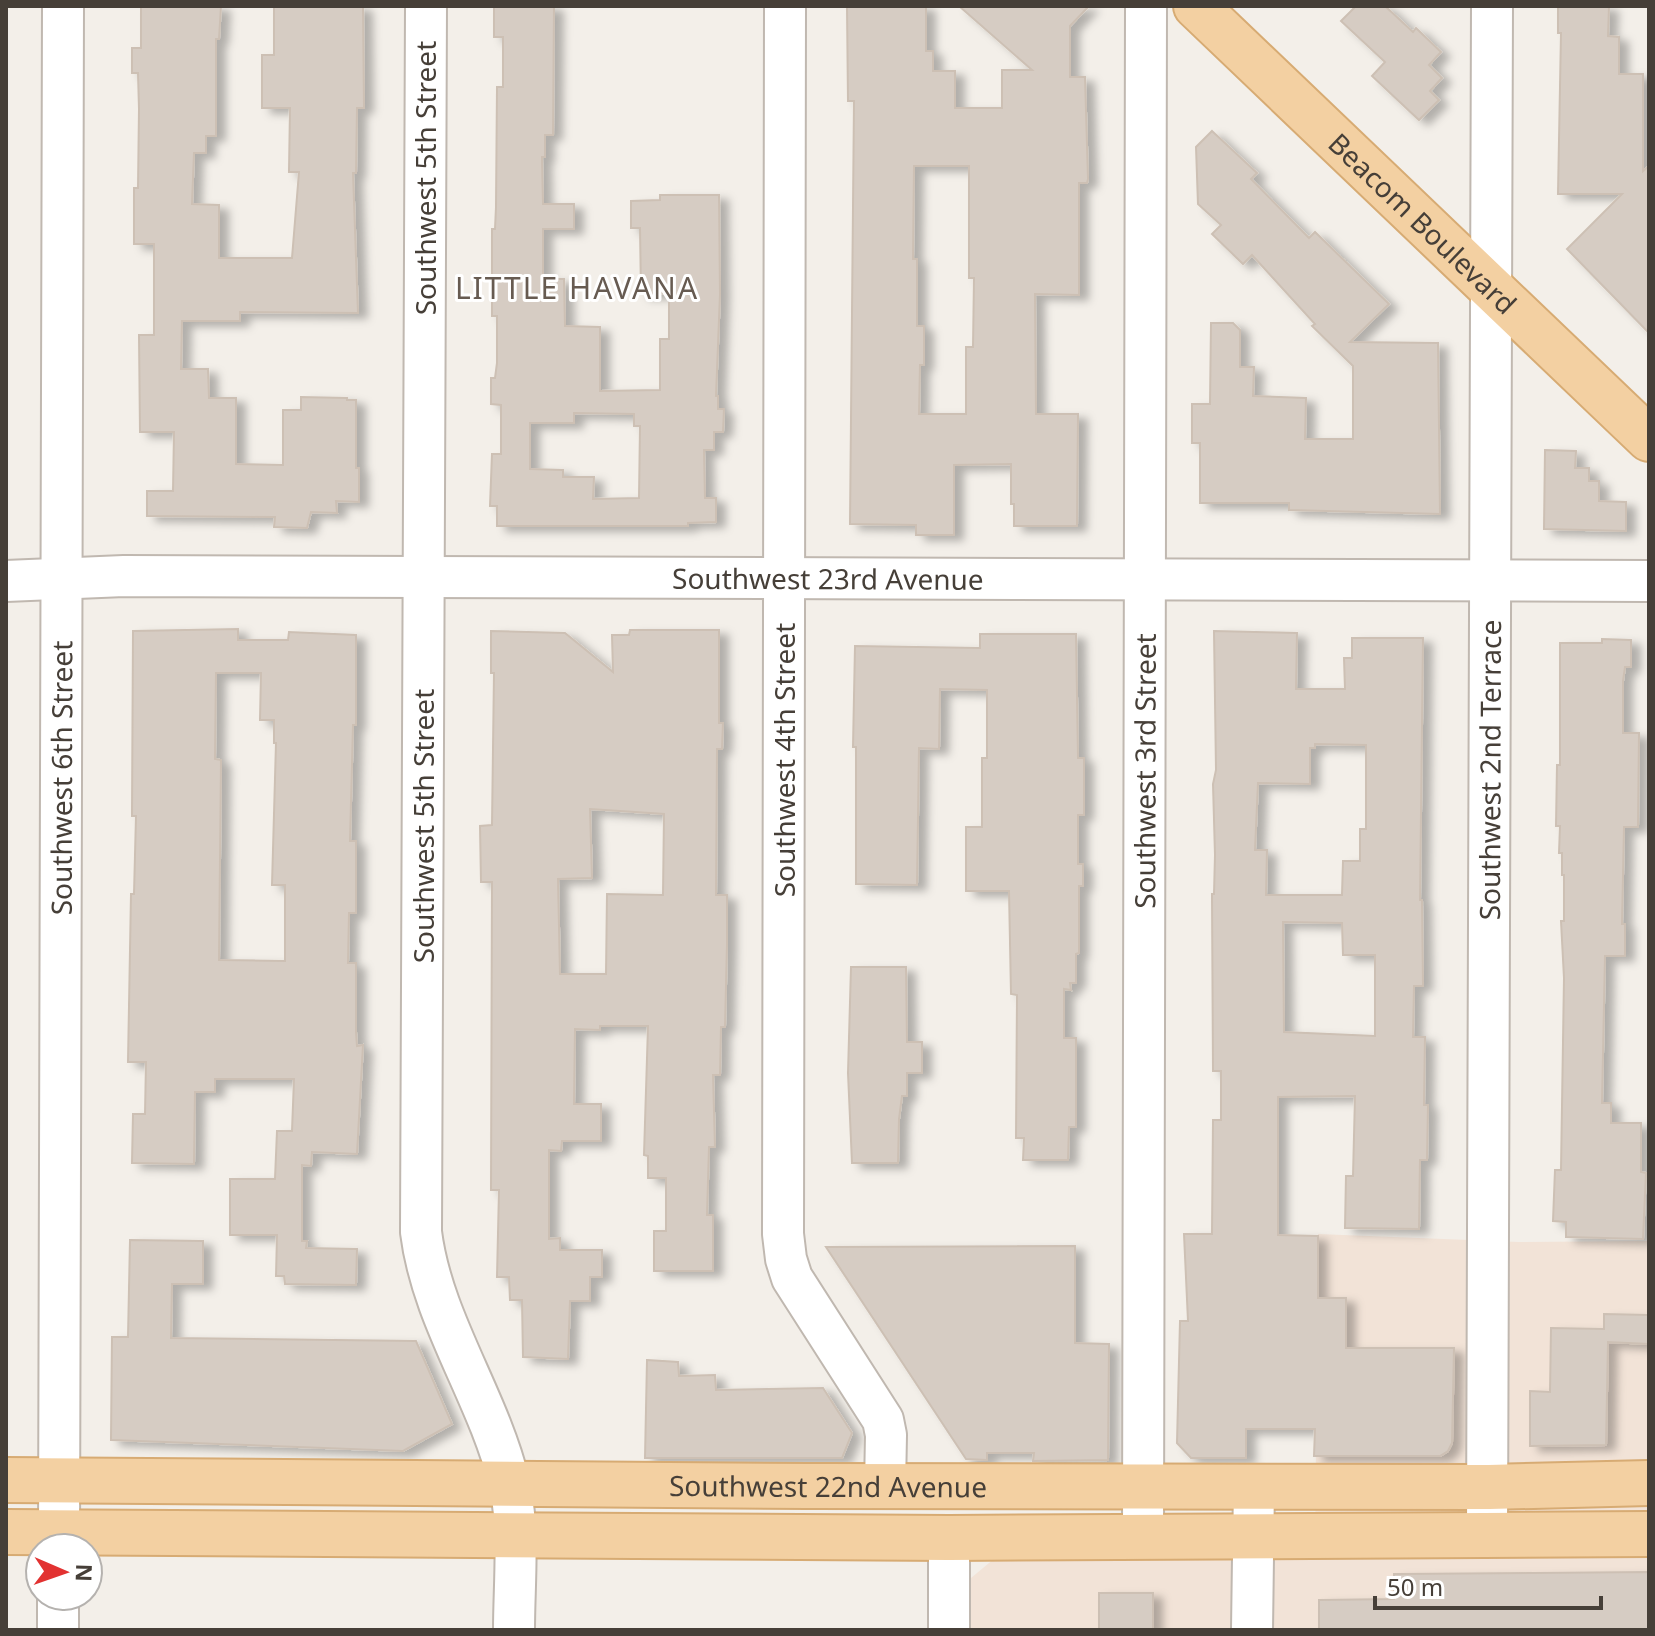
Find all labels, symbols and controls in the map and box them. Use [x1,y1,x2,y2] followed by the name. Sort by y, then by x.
[406,41,444,315] street label: Southwest 5th Street
[1321,124,1525,322] street label: Beacom Boulevard
[455,267,699,308] district label: LITTLE HAVANA
[672,559,984,598] street label: Southwest 23rd Avenue
[1470,620,1509,920] street label: Southwest 2nd Terrace
[765,623,803,897] street label: Southwest 4th Street
[1125,633,1164,909] street label: Southwest 3rd Street
[42,641,80,915] street label: Southwest 6th Street
[404,689,442,963] street label: Southwest 5th Street
[669,1466,987,1505] street label: Southwest 22nd Avenue
[24,1532,104,1612] north arrow
[1375,1560,1601,1610] scale bar
[70,1563,100,1582] text: N
[1387,1570,1443,1603] text: 50 m

